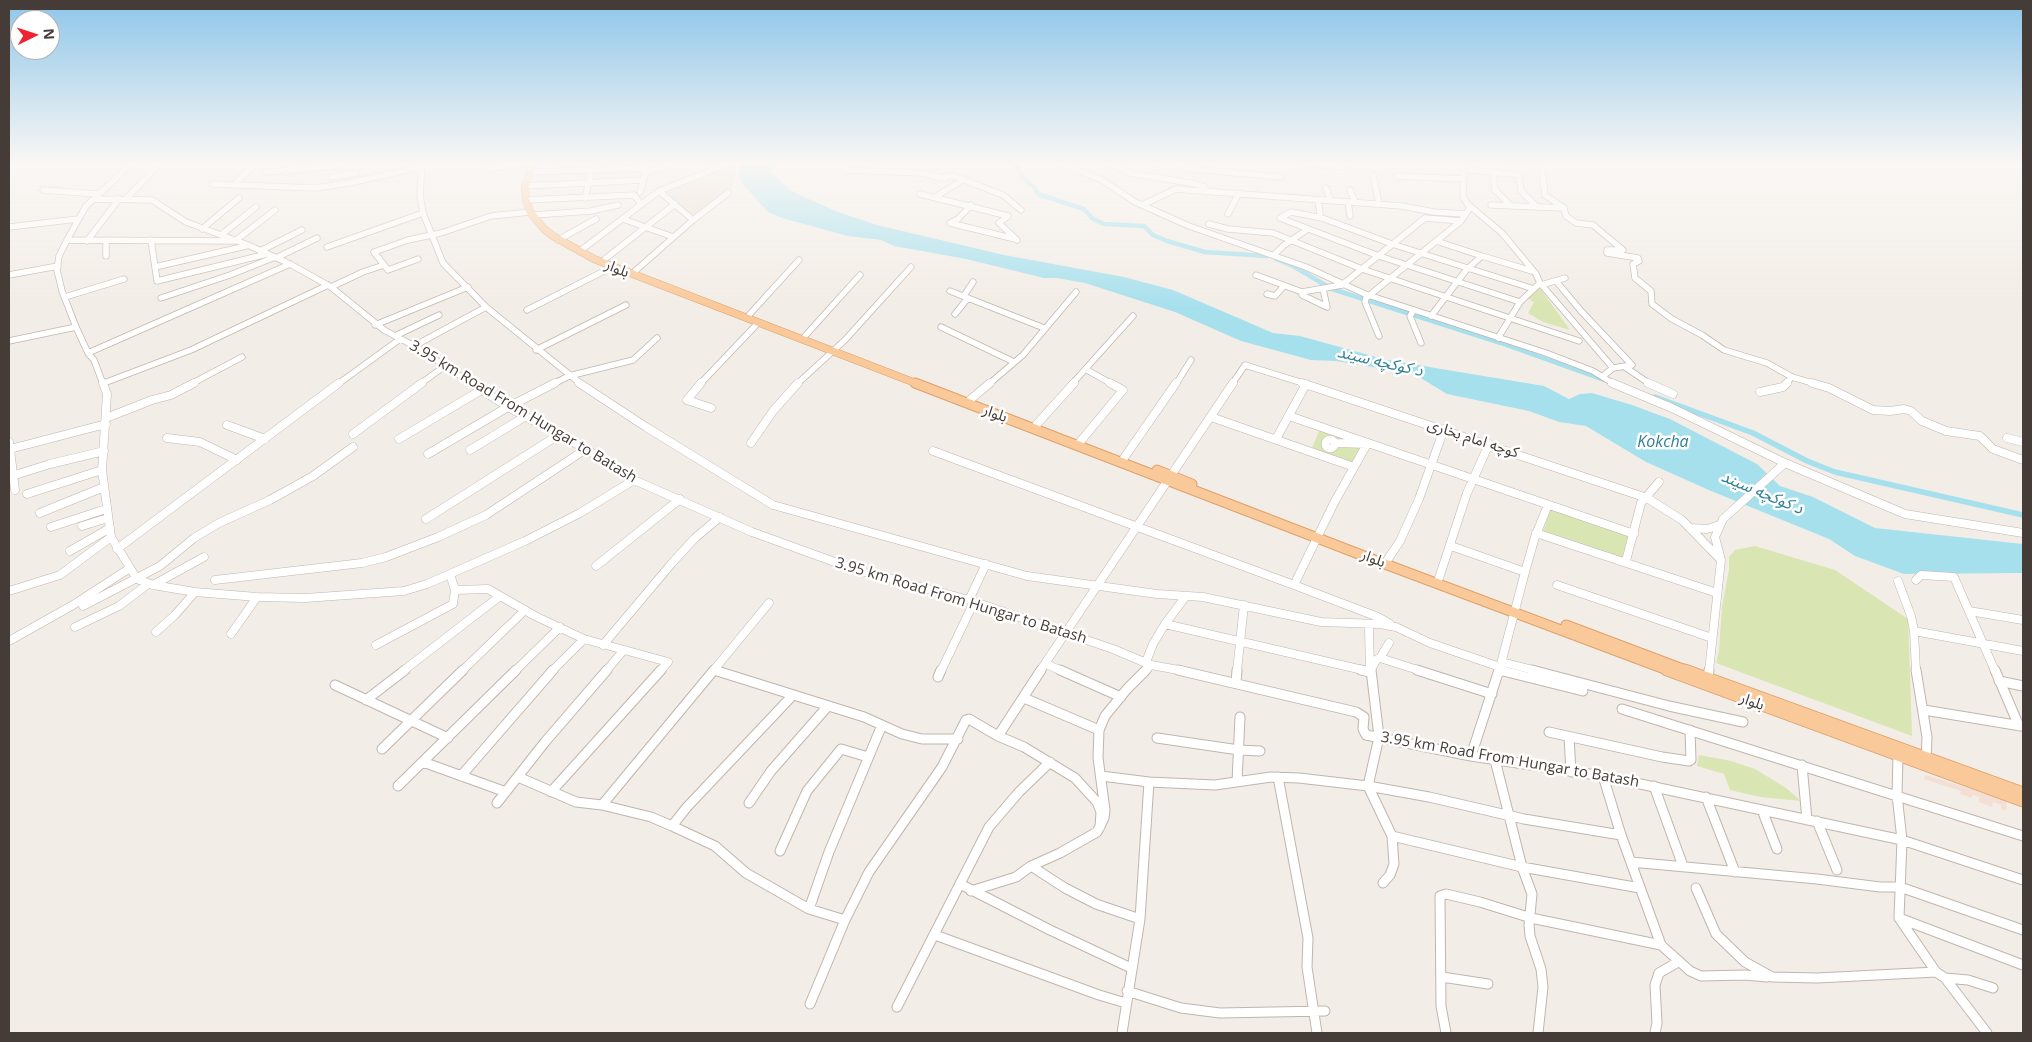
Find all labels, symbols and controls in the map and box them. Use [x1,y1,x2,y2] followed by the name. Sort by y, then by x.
[10,10,60,60] north arrow
[40,28,59,40] text: N
[602,256,632,282] street label: بلوار
[406,337,640,487] street label: 3.95 km Road From Hungar to Batash
[1335,343,1425,381] water label: د کوکچه سیند
[980,401,1010,427] street label: بلوار
[1425,416,1521,462] street label: کوچه امام بخاری
[1637,432,1689,452] water label: Kokcha
[1718,467,1806,519] water label: د کوکچه سیند
[1358,546,1388,572] street label: بلوار
[833,554,1089,648] street label: 3.95 km Road From Hungar to Batash
[1737,689,1767,715] street label: بلوار
[1379,728,1641,792] street label: 3.95 km Road From Hungar to Batash

